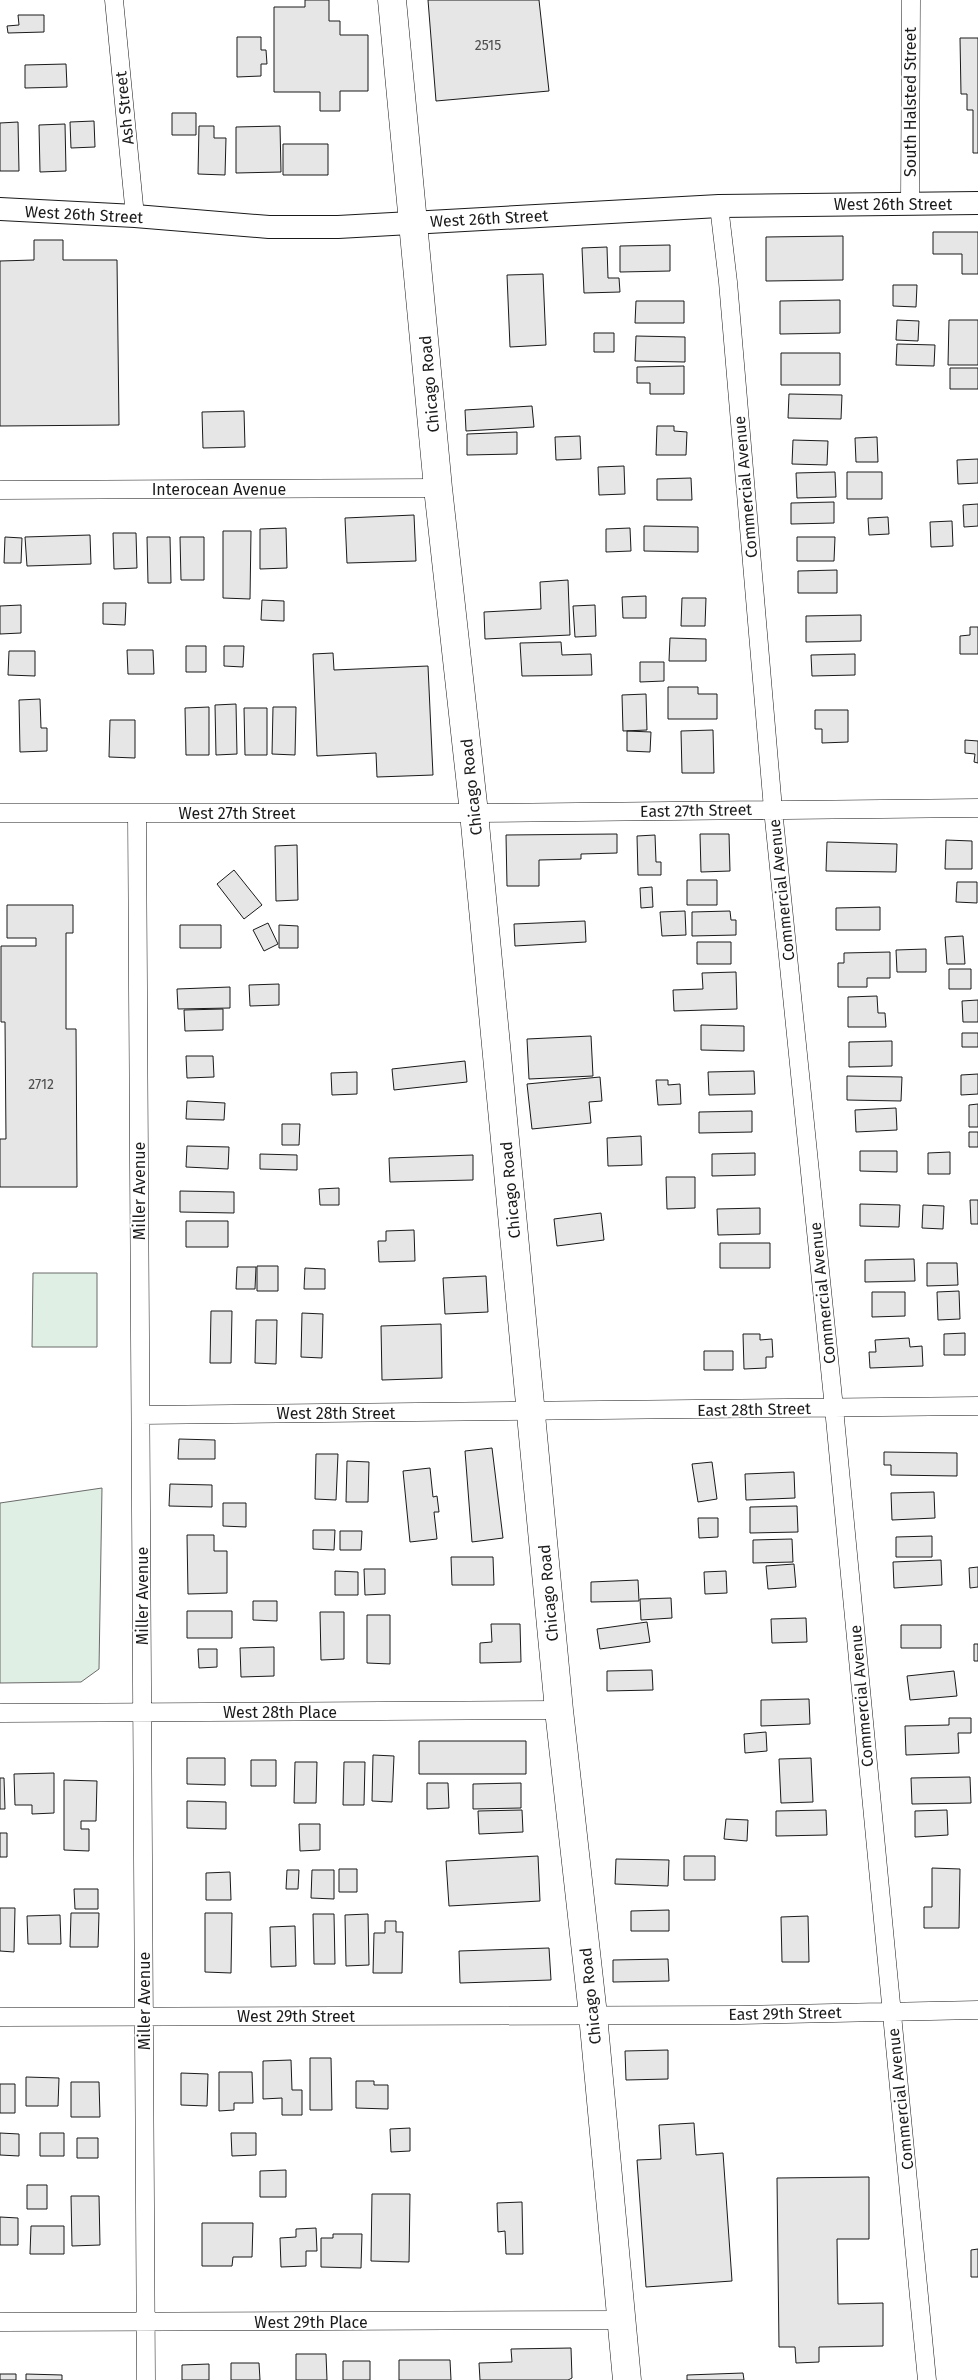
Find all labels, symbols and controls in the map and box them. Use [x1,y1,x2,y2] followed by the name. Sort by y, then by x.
[901,27,920,177] street label: South Halsted Street
[475,37,501,54] house number: 2515
[111,70,138,146] street label: Ash Street
[834,195,952,214] street label: West 26th Street
[24,202,144,227] street label: West 26th Street
[429,206,549,231] street label: West 26th Street
[416,335,443,433] street label: Chicago Road
[730,415,761,559] street label: Commercial Avenue
[152,480,286,499] street label: Interocean Avenue
[457,738,486,836] street label: Chicago Road
[640,800,752,821] street label: East 27th Street
[179,804,296,823] street label: West 27th Street
[765,818,798,962] street label: Commercial Avenue
[28,1076,54,1093] house number: 2712
[497,1141,524,1239] street label: Chicago Road
[130,1142,149,1240] street label: Miller Avenue
[806,1221,839,1365] street label: Commercial Avenue
[697,1399,811,1420] street label: East 28th Street
[277,1404,396,1423] street label: West 28th Street
[535,1544,562,1642] street label: Chicago Road
[133,1547,152,1645] street label: Miller Avenue
[846,1624,877,1768] street label: Commercial Avenue
[223,1703,337,1722] street label: West 28th Place
[576,1947,605,2045] street label: Chicago Road
[135,1952,154,2050] street label: Miller Avenue
[728,2003,842,2024] street label: East 29th Street
[237,2007,355,2026] street label: West 29th Street
[884,2027,917,2171] street label: Commercial Avenue
[254,2313,368,2332] street label: West 29th Place

